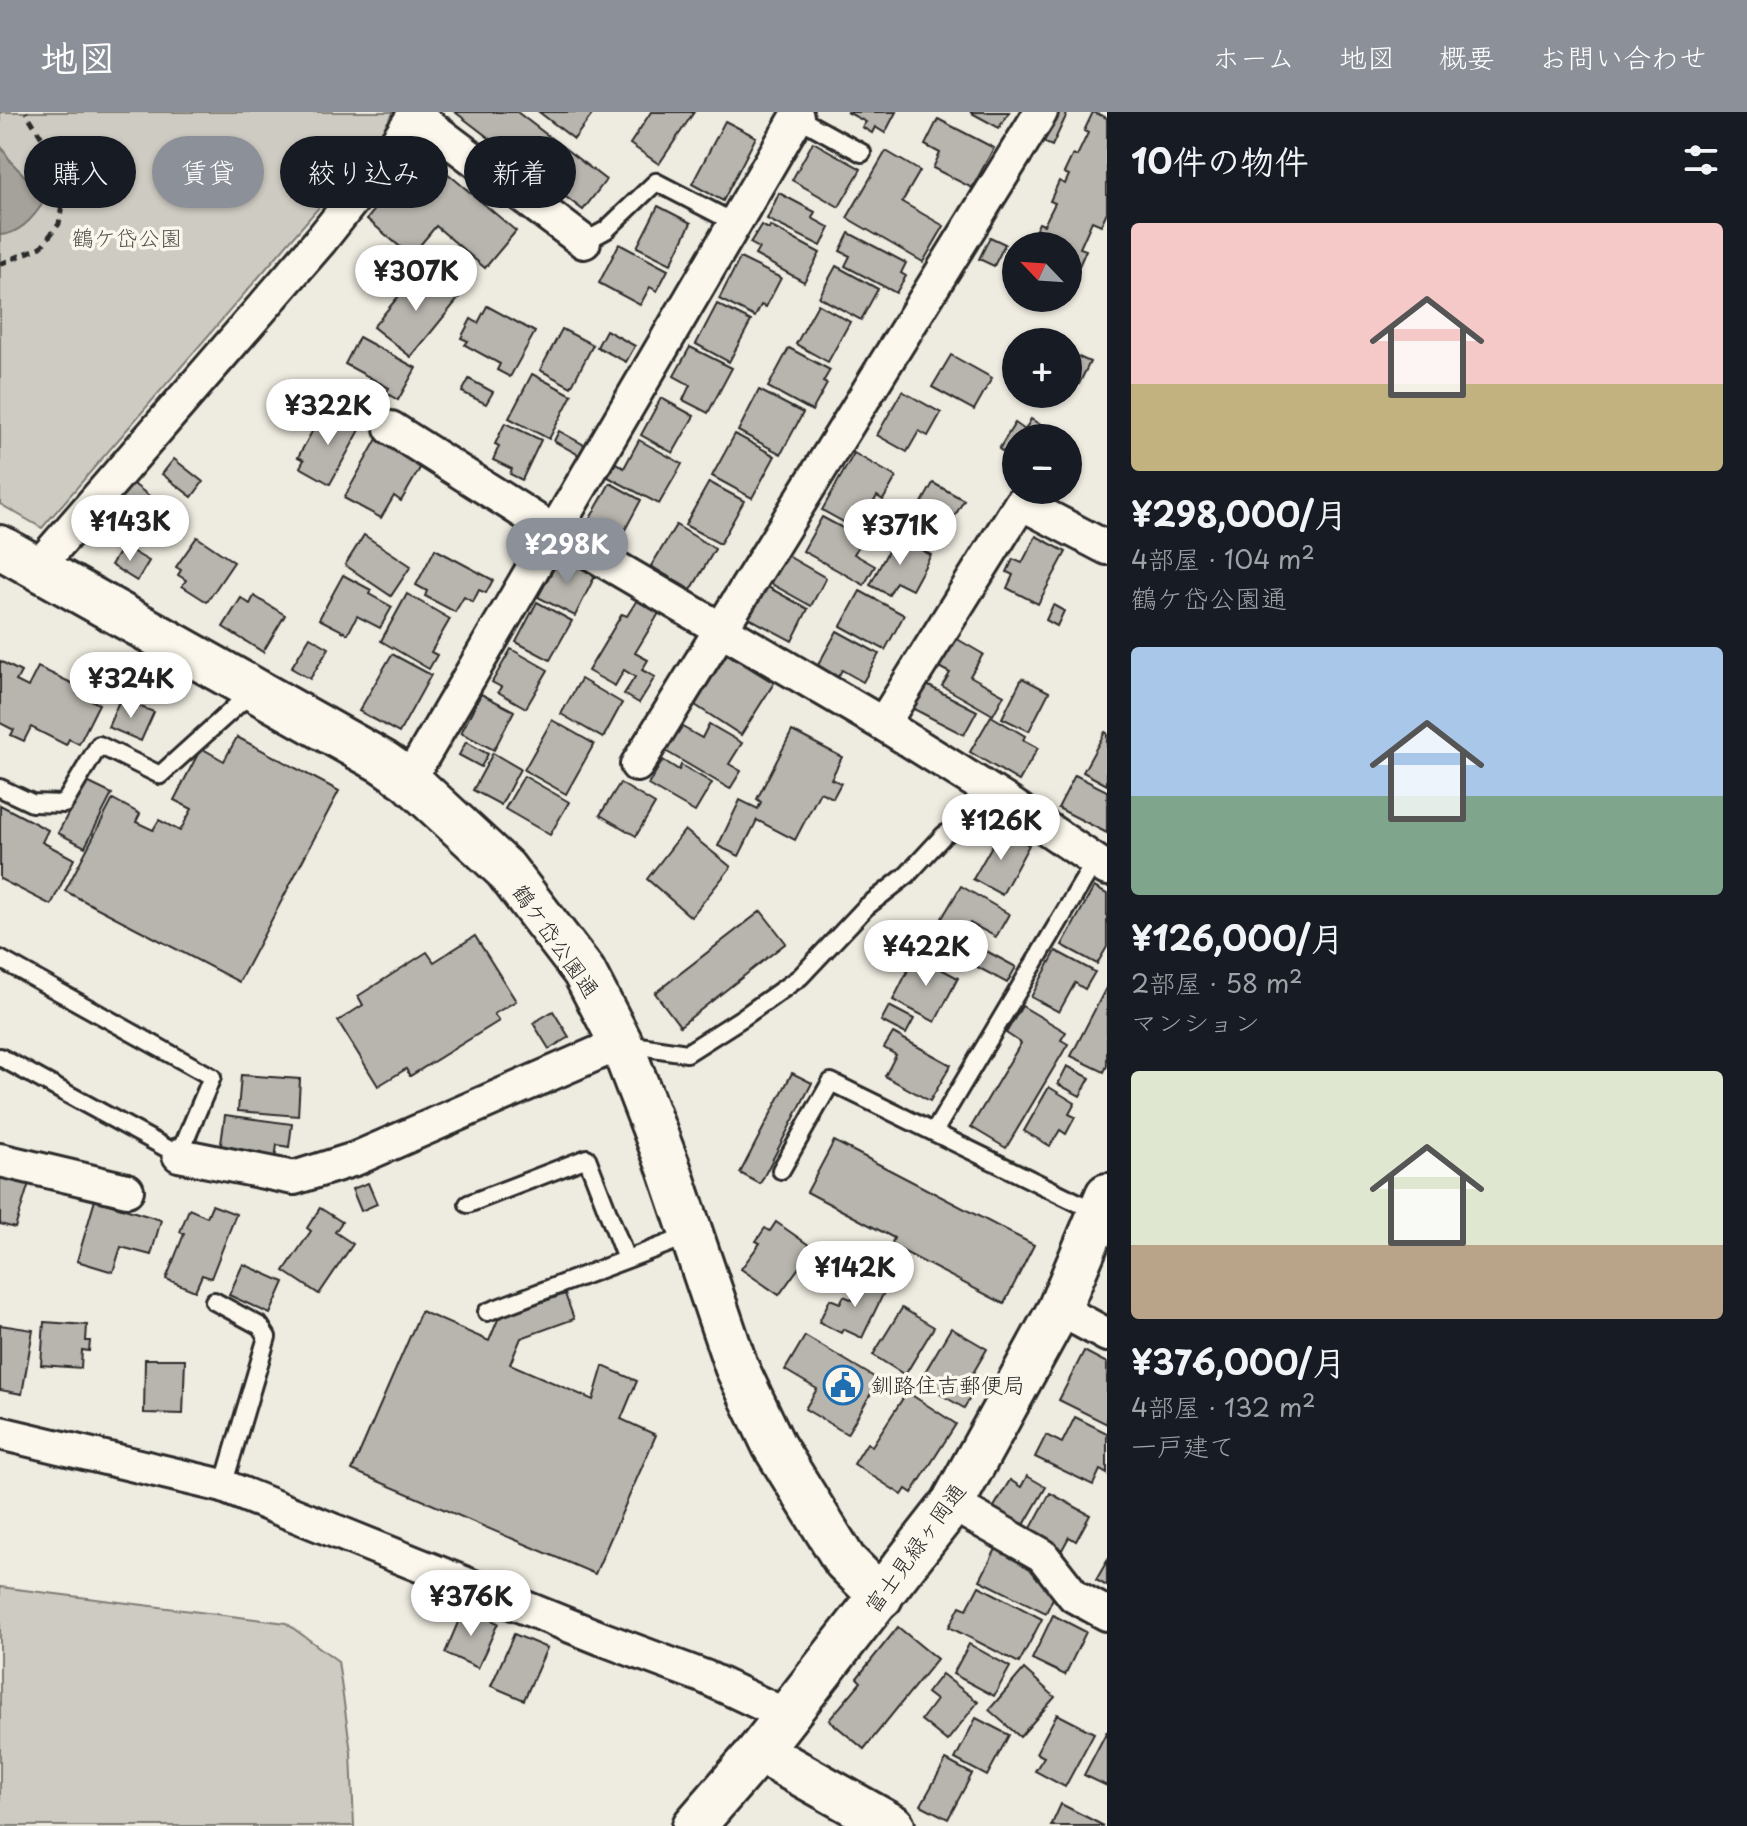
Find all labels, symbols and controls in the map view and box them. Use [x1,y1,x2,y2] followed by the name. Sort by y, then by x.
[40,28,116,85] text: 地図
[1212,35,1295,78] text: ホーム
[1339,35,1395,78] text: 地図
[1439,35,1495,78] text: 概要
[1539,35,1707,78] text: お問い合わせ
[1131,134,1308,186] text: 10件の物件
[24,136,136,208] chip: 購入
[152,136,264,208] chip: 賃貸
[280,136,448,208] chip: 絞り込み
[464,136,576,208] chip: 新着
[1679,138,1723,182] icon: filters
[72,220,182,253] park label: 鶴ケ岱公園
[1002,232,1082,312] north arrow
[1002,232,1082,504] map controls
[360,245,472,313] pin: ¥307K
[373,251,459,290] text: ¥307K
[1355,275,1499,419] icon: home
[1002,328,1082,408] button: +
[272,379,384,447] pin: ¥322K
[284,385,372,424] text: ¥322K
[1002,424,1082,504] button: −
[1131,487,1348,539] text: ¥298,000/月
[74,495,186,563] pin: ¥143K
[844,499,956,567] pin: ¥371K
[89,501,171,540] text: ¥143K
[862,505,938,544] text: ¥371K
[511,518,623,586] pin: ¥298K
[524,524,610,563] text: ¥298K
[1131,539,1315,578] text: 4部屋 · 104 m²
[1131,578,1287,617] text: 鶴ケ岱公園通
[75,652,187,720] pin: ¥324K
[88,658,174,697] text: ¥324K
[1355,699,1499,843] icon: home
[945,794,1057,862] pin: ¥126K
[960,800,1042,839] text: ¥126K
[506,877,609,1004] street label: 鶴ケ岱公園通
[1131,911,1344,963] text: ¥126,000/月
[870,920,982,988] pin: ¥422K
[882,926,970,965] text: ¥422K
[1131,963,1303,1002] text: 2部屋 · 58 m²
[1131,1002,1260,1041] text: マンション
[1355,1123,1499,1267] icon: home
[799,1241,911,1309] pin: ¥142K
[814,1247,896,1286] text: ¥142K
[1131,1335,1346,1387] text: ¥376,000/月
[822,1364,864,1406] public building icon: 釧路住吉郵便局
[871,1367,1025,1400] place label: 釧路住吉郵便局
[1131,1387,1316,1426] text: 4部屋 · 132 m²
[1131,1426,1235,1465] text: 一戸建て
[855,1475,972,1619] street label: 富士見緑ヶ岡通
[415,1570,527,1638] pin: ¥376K
[429,1576,513,1615] text: ¥376K

